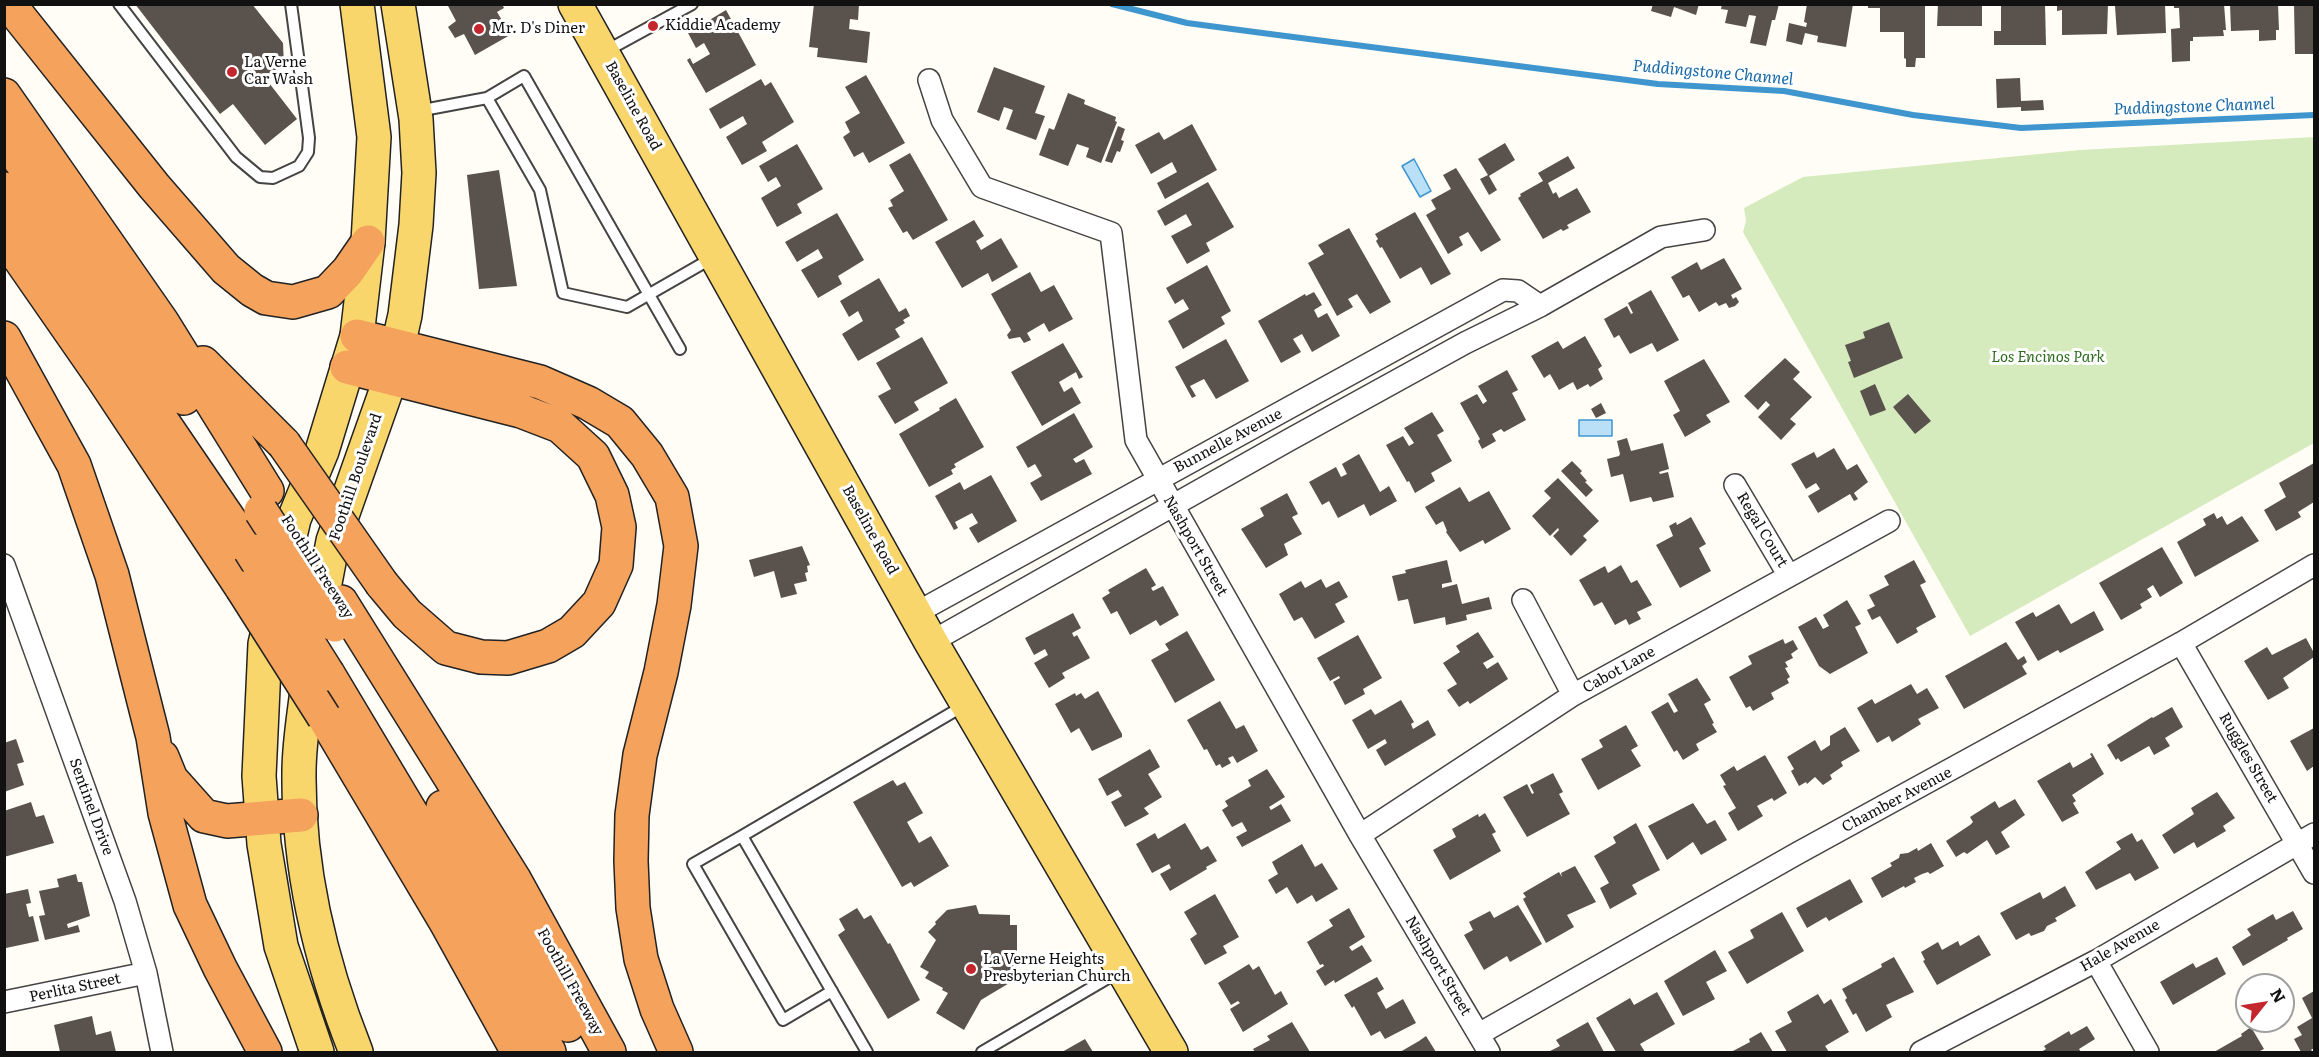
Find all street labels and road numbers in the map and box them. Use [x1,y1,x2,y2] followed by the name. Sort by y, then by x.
[601,58,665,154] street label: Baseline Road
[1171,405,1285,477] street label: Bunnelle Avenue
[326,411,386,543] street label: Foothill Boulevard
[838,482,902,578] street label: Baseline Road
[1733,489,1791,571] street label: Regal Court
[1159,492,1231,600] street label: Nashport Street
[277,512,357,622] street label: Foothill Freeway
[1580,643,1658,697] street label: Cabot Lane
[2215,710,2281,806] street label: Ruggles Street
[65,756,117,858] street label: Sentinel Drive
[1839,763,1955,837] street label: Chamber Avenue
[1401,913,1475,1019] street label: Nashport Street
[2077,916,2163,976] street label: Hale Avenue
[533,925,607,1039] street label: Foothill Freeway
[28,970,122,1006] street label: Perlita Street

